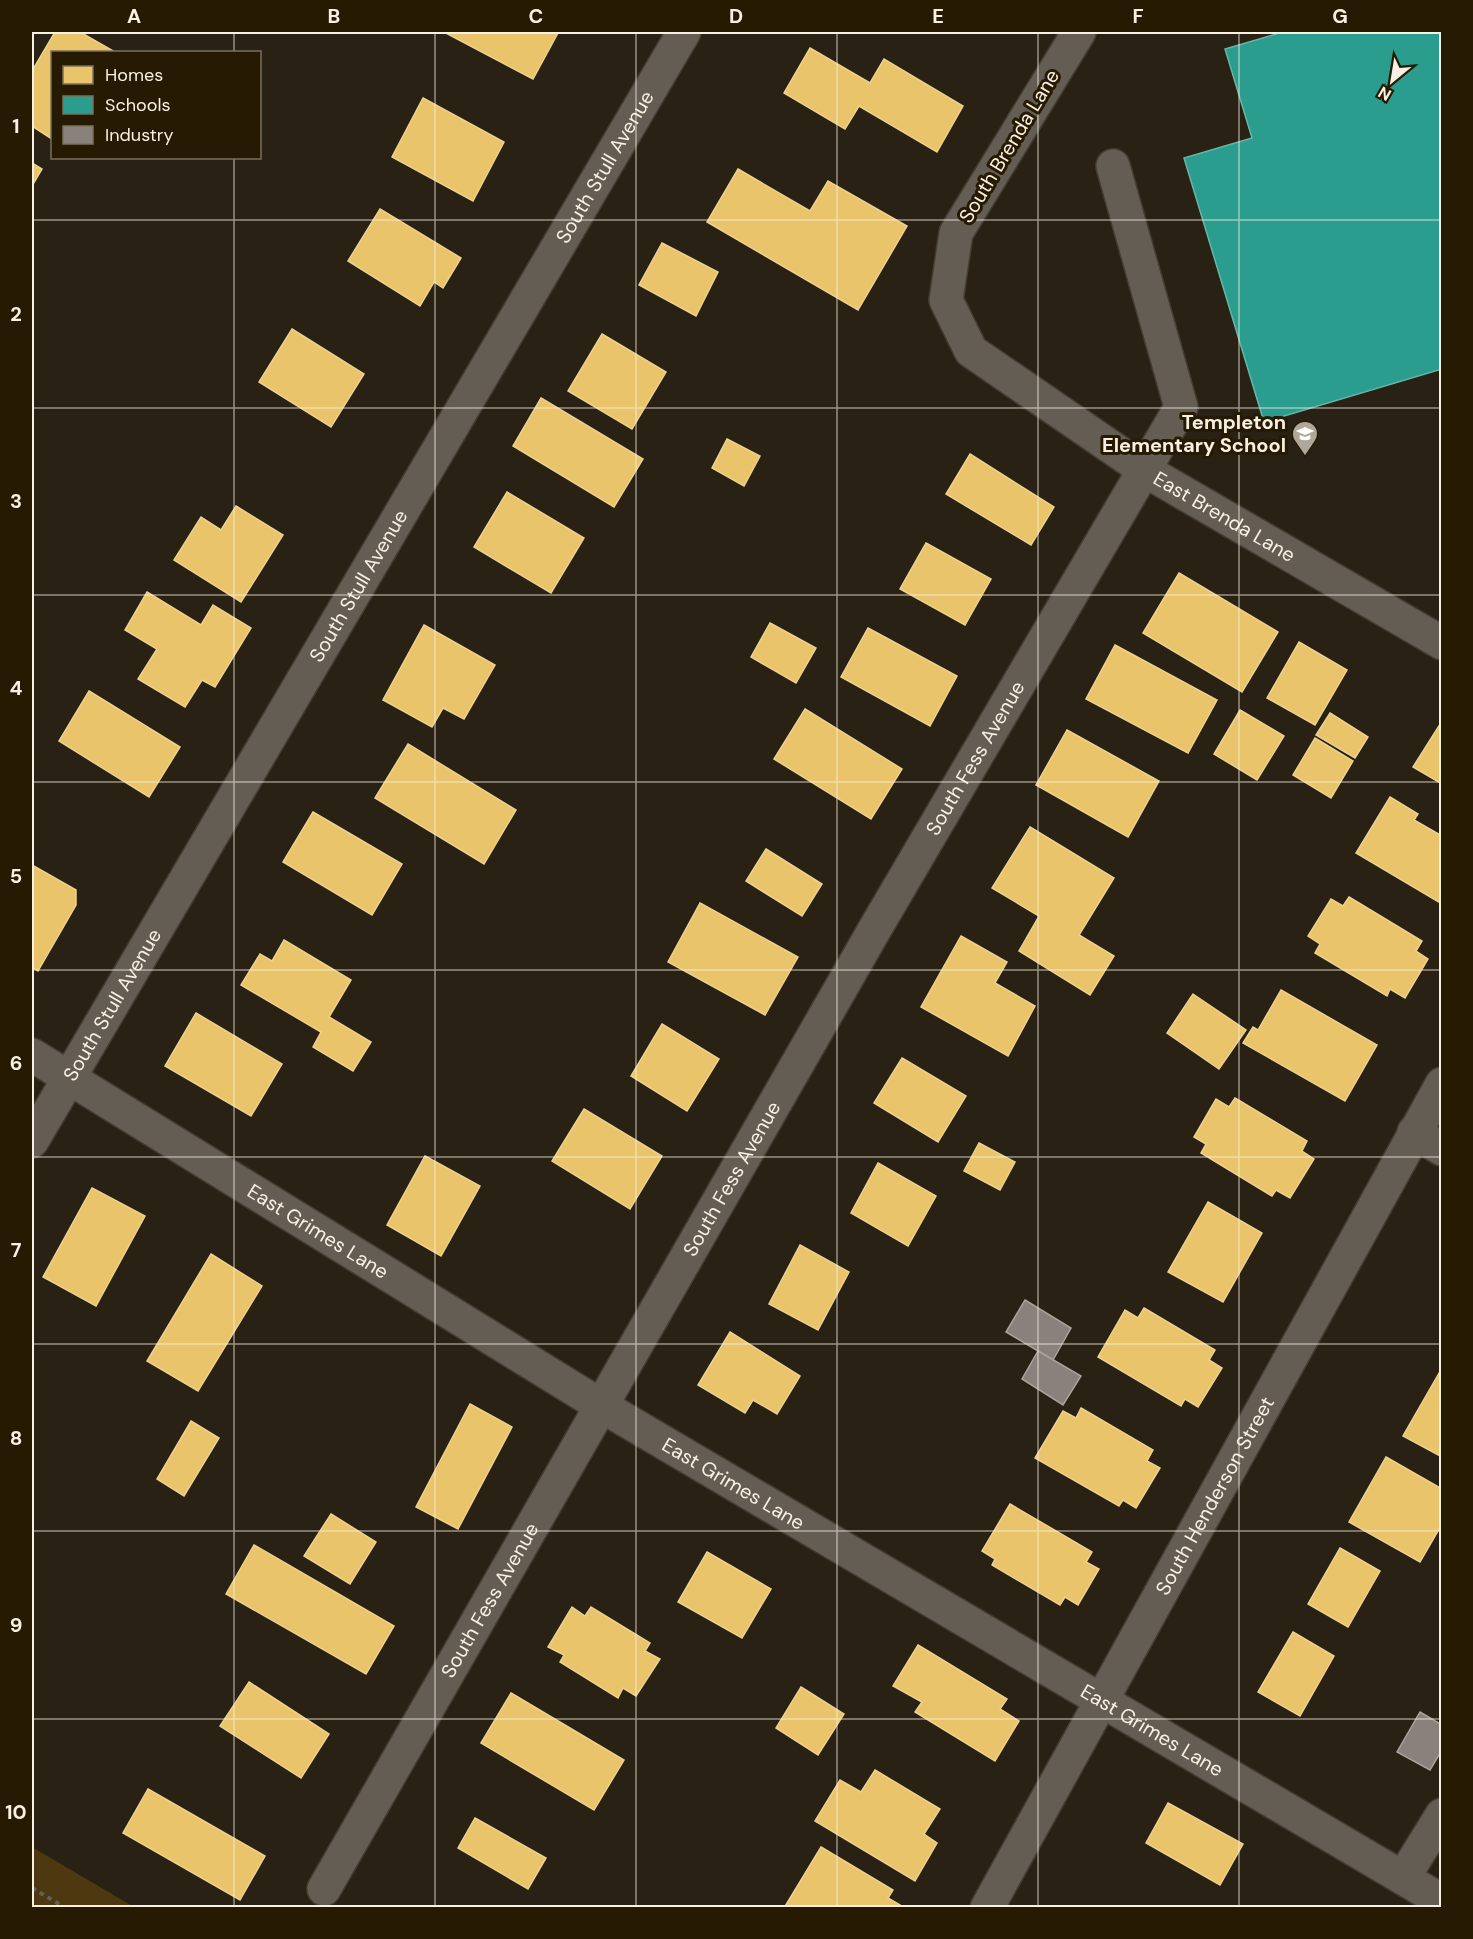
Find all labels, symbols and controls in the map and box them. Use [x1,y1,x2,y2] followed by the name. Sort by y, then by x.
[127,3,141,29] text: A
[328,3,340,29] text: B
[529,3,543,29] text: C
[729,3,743,29] text: D
[932,3,944,29] text: E
[1132,3,1144,29] text: F
[1332,3,1348,29] text: G
[51,51,261,159] legend
[1362,51,1422,111] north arrow
[105,63,163,87] text: Homes
[953,65,1065,227] street label: South Brenda Lane
[1374,82,1395,106] text: N
[550,86,660,248] street label: South Stull Avenue
[105,93,170,117] text: Schools
[12,113,20,139] text: 1
[105,123,174,147] text: Industry
[10,301,22,327] text: 2
[1102,409,1286,458] place label: Templeton Elementary School
[1290,419,1320,457] school or university icon: Templeton Elementary School
[1149,465,1300,568] street label: East Brenda Lane
[10,488,22,514] text: 3
[303,505,413,667] street label: South Stull Avenue
[10,675,23,701] text: 4
[920,676,1031,840] street label: South Fess Avenue
[10,863,22,889] text: 5
[57,924,167,1086] street label: South Stull Avenue
[10,1050,22,1076] text: 6
[677,1096,786,1261] street label: South Fess Avenue
[243,1178,394,1285] street label: East Grimes Lane
[11,1237,22,1263] text: 7
[1149,1392,1280,1600] street label: South Henderson Street
[10,1425,22,1451] text: 8
[657,1431,809,1536] street label: East Grimes Lane
[435,1518,544,1682] street label: South Fess Avenue
[10,1612,22,1638] text: 9
[1076,1678,1228,1782] street label: East Grimes Lane
[5,1799,27,1825] text: 10

